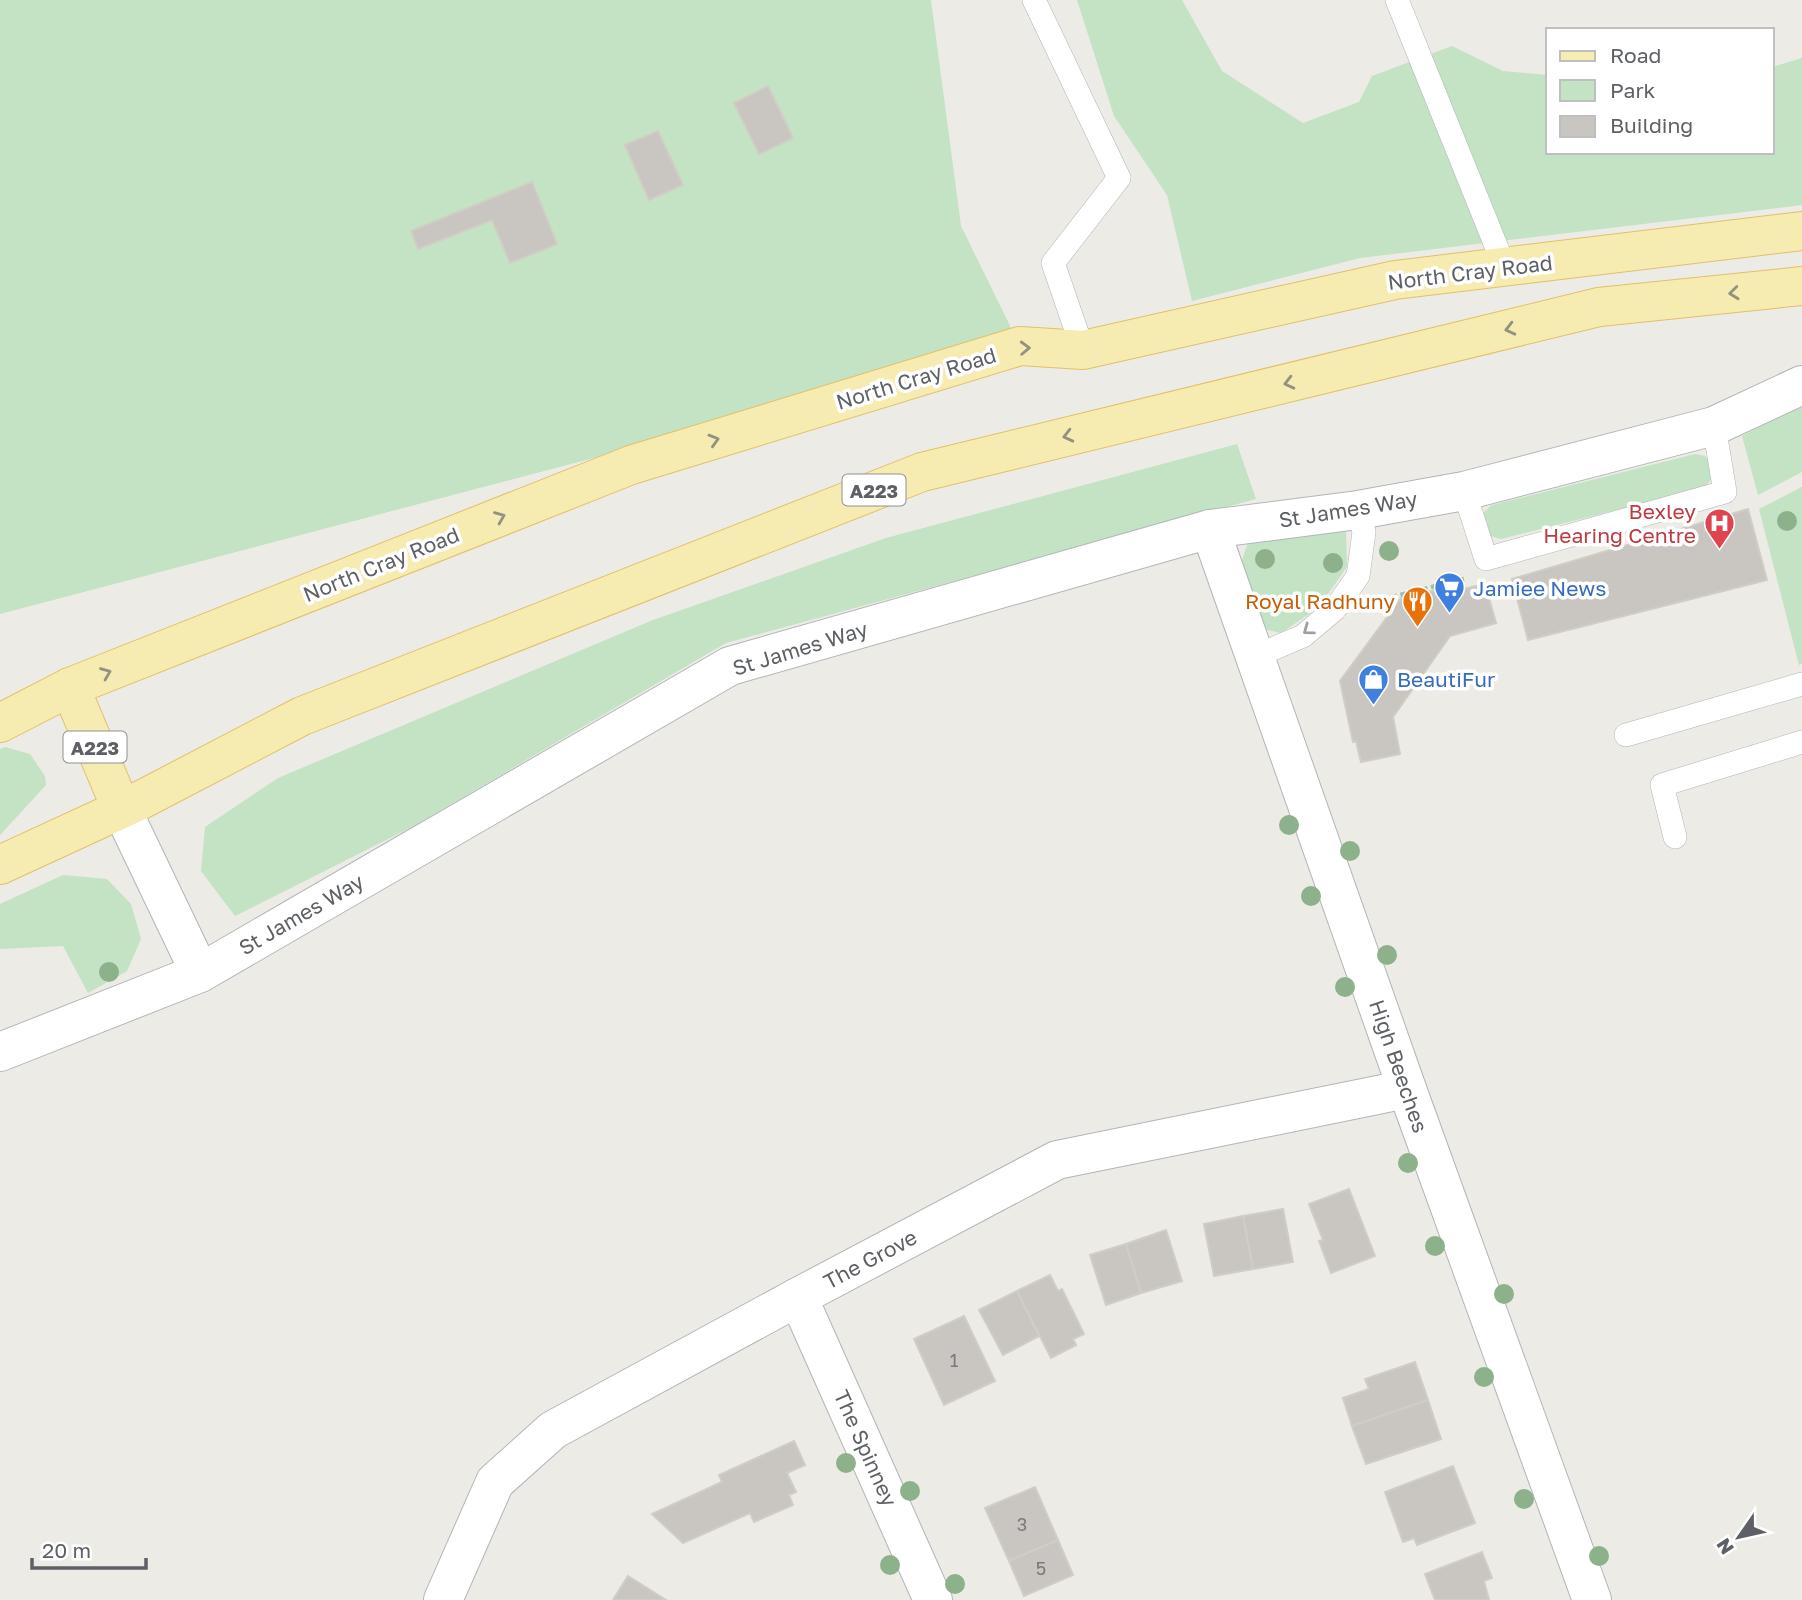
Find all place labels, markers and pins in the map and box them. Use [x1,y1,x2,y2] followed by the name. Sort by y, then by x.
[1543,498,1696,548] place label: Bexley Hearing Centre
[1702,506,1736,550] hospital icon: Bexley Hearing Centre
[1433,571,1467,615] supermarket icon: Jamiee News
[1473,575,1606,601] place label: Jamiee News
[1401,584,1435,628] restaurant icon: Royal Radhuny
[1245,588,1395,614] place label: Royal Radhuny
[1357,662,1391,706] shop icon: BeautiFur
[1397,666,1495,692] place label: BeautiFur

